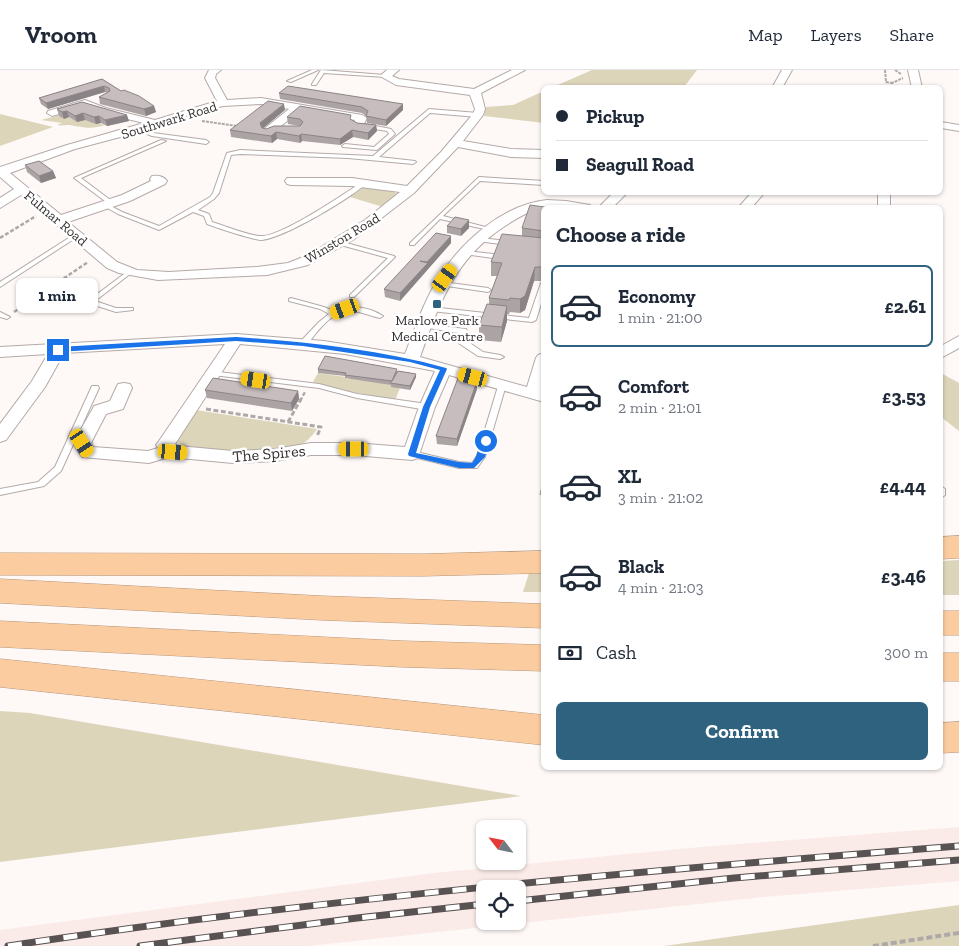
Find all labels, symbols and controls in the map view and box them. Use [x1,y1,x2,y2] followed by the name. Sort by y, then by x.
[25,20,97,49] text: Vroom
[748,24,783,46] text: Map
[811,24,862,46] text: Layers
[890,24,934,46] text: Share
[119,98,219,143] street label: Southwark Road
[586,105,644,128] text: Pickup
[586,153,694,176] text: Seagull Road
[21,187,91,250] street label: Fulmar Road
[302,209,383,267] street label: Winston Road
[556,221,686,248] text: Choose a ride
[430,261,459,295] car
[17,278,99,312] callout: 1 min
[558,284,603,329] icon: car
[618,285,696,308] text: Economy
[38,286,76,305] text: 1 min
[884,295,926,318] text: £2.61
[328,297,361,321] car
[431,298,443,310] marker: Marlowe Park Medical Centre
[618,308,702,327] text: 1 min · 21:00
[391,312,483,345] place label: Marlowe Park Medical Centre
[47,339,69,361] route end
[456,366,489,388] car
[240,370,271,390] car
[558,374,603,419] icon: car
[618,375,689,398] text: Comfort
[882,385,926,408] text: £3.53
[618,398,701,417] text: 2 min · 21:01
[67,426,96,460] car
[475,430,497,452] route start
[232,441,306,466] street label: The Spires
[339,442,369,457] car
[157,443,188,461] car
[558,464,603,509] icon: car
[618,465,641,488] text: XL
[880,475,926,498] text: £4.44
[618,488,703,507] text: 3 min · 21:02
[558,554,603,599] icon: car
[618,555,664,578] text: Black
[881,565,926,588] text: £3.46
[618,578,704,597] text: 4 min · 21:03
[556,639,584,667] icon: cash
[596,641,636,664] text: Cash
[884,643,928,662] text: 300 m
[556,702,928,760] button: Confirm
[476,820,526,870] north arrow
[476,820,526,930] map controls
[476,880,526,930] button: locate

